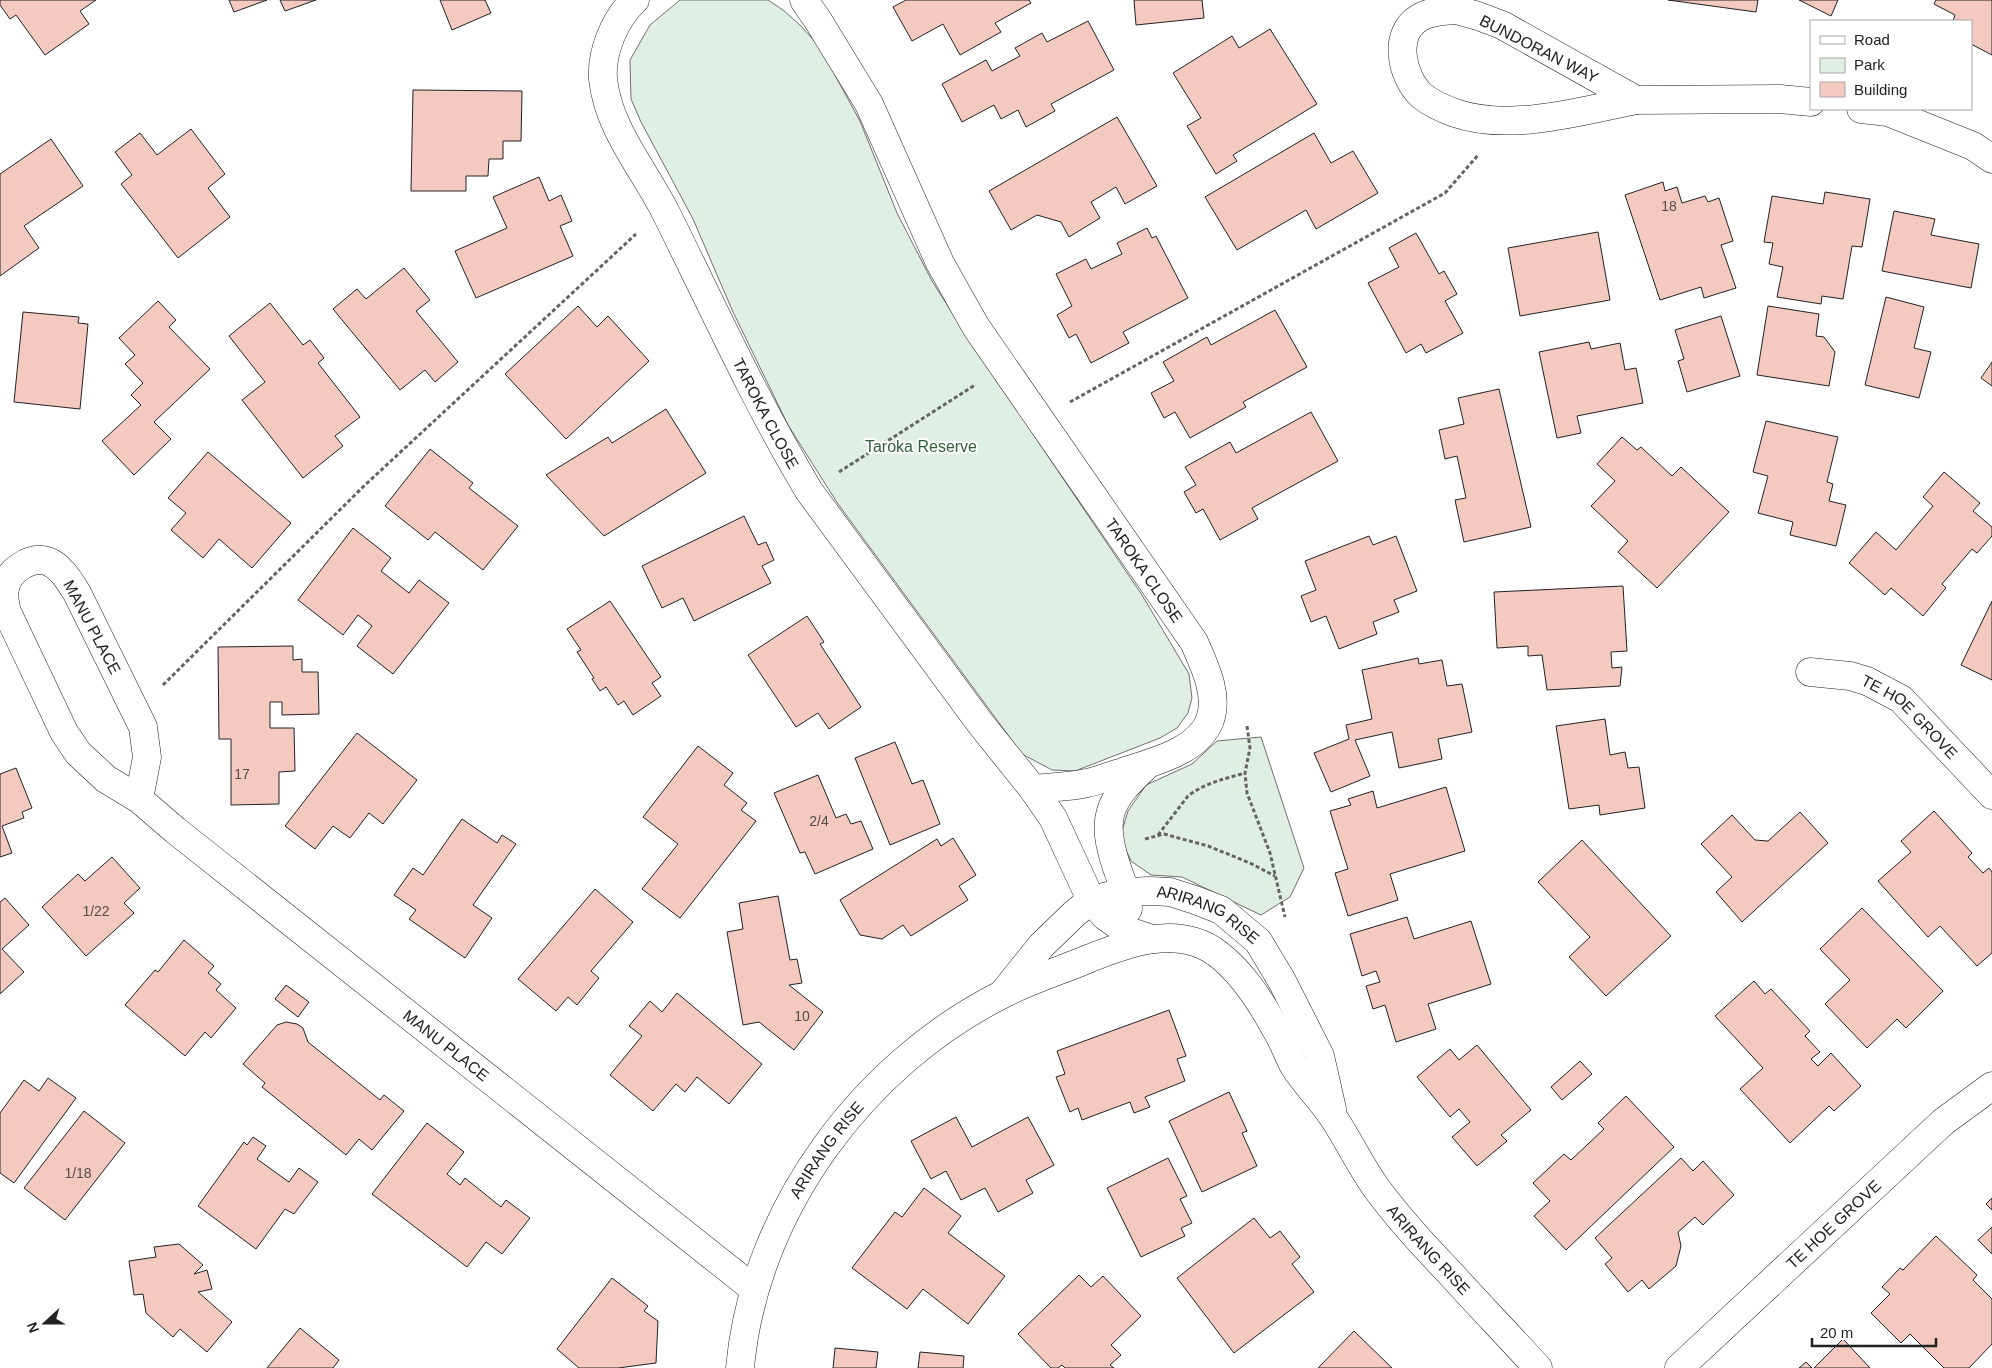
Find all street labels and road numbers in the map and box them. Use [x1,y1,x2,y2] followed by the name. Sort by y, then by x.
[1477,12,1601,86] street label: BUNDORAN WAY
[730,355,802,472] street label: TAROKA CLOSE
[1102,515,1186,625] street label: TAROKA CLOSE
[60,577,124,677] street label: MANU PLACE
[1859,671,1961,762] street label: TE HOE GROVE
[1156,883,1263,947] street label: ARIRANG RISE
[400,1006,492,1084] street label: MANU PLACE
[786,1098,867,1201] street label: ARIRANG RISE
[1783,1176,1884,1272] street label: TE HOE GROVE
[1384,1201,1474,1298] street label: ARIRANG RISE

